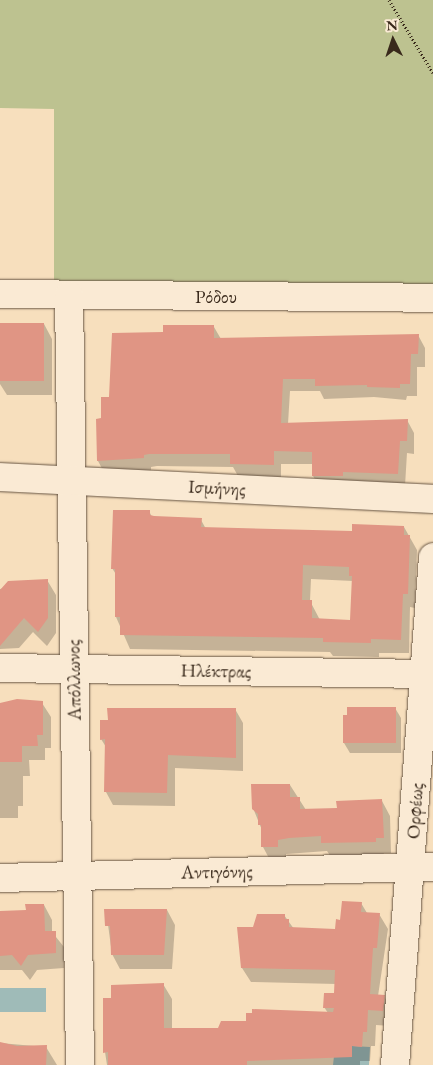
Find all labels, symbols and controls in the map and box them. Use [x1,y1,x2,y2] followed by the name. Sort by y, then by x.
[368,15,418,65] north arrow
[386,16,398,34] text: N
[195,286,237,308] street label: Ρόδου
[188,475,246,501] street label: Ισμήνης
[62,639,86,721] street label: Απόλλωνος
[181,659,251,683] street label: Ηλέκτρας
[402,782,428,840] street label: Ορφέως
[181,860,253,884] street label: Αντιγόνης

